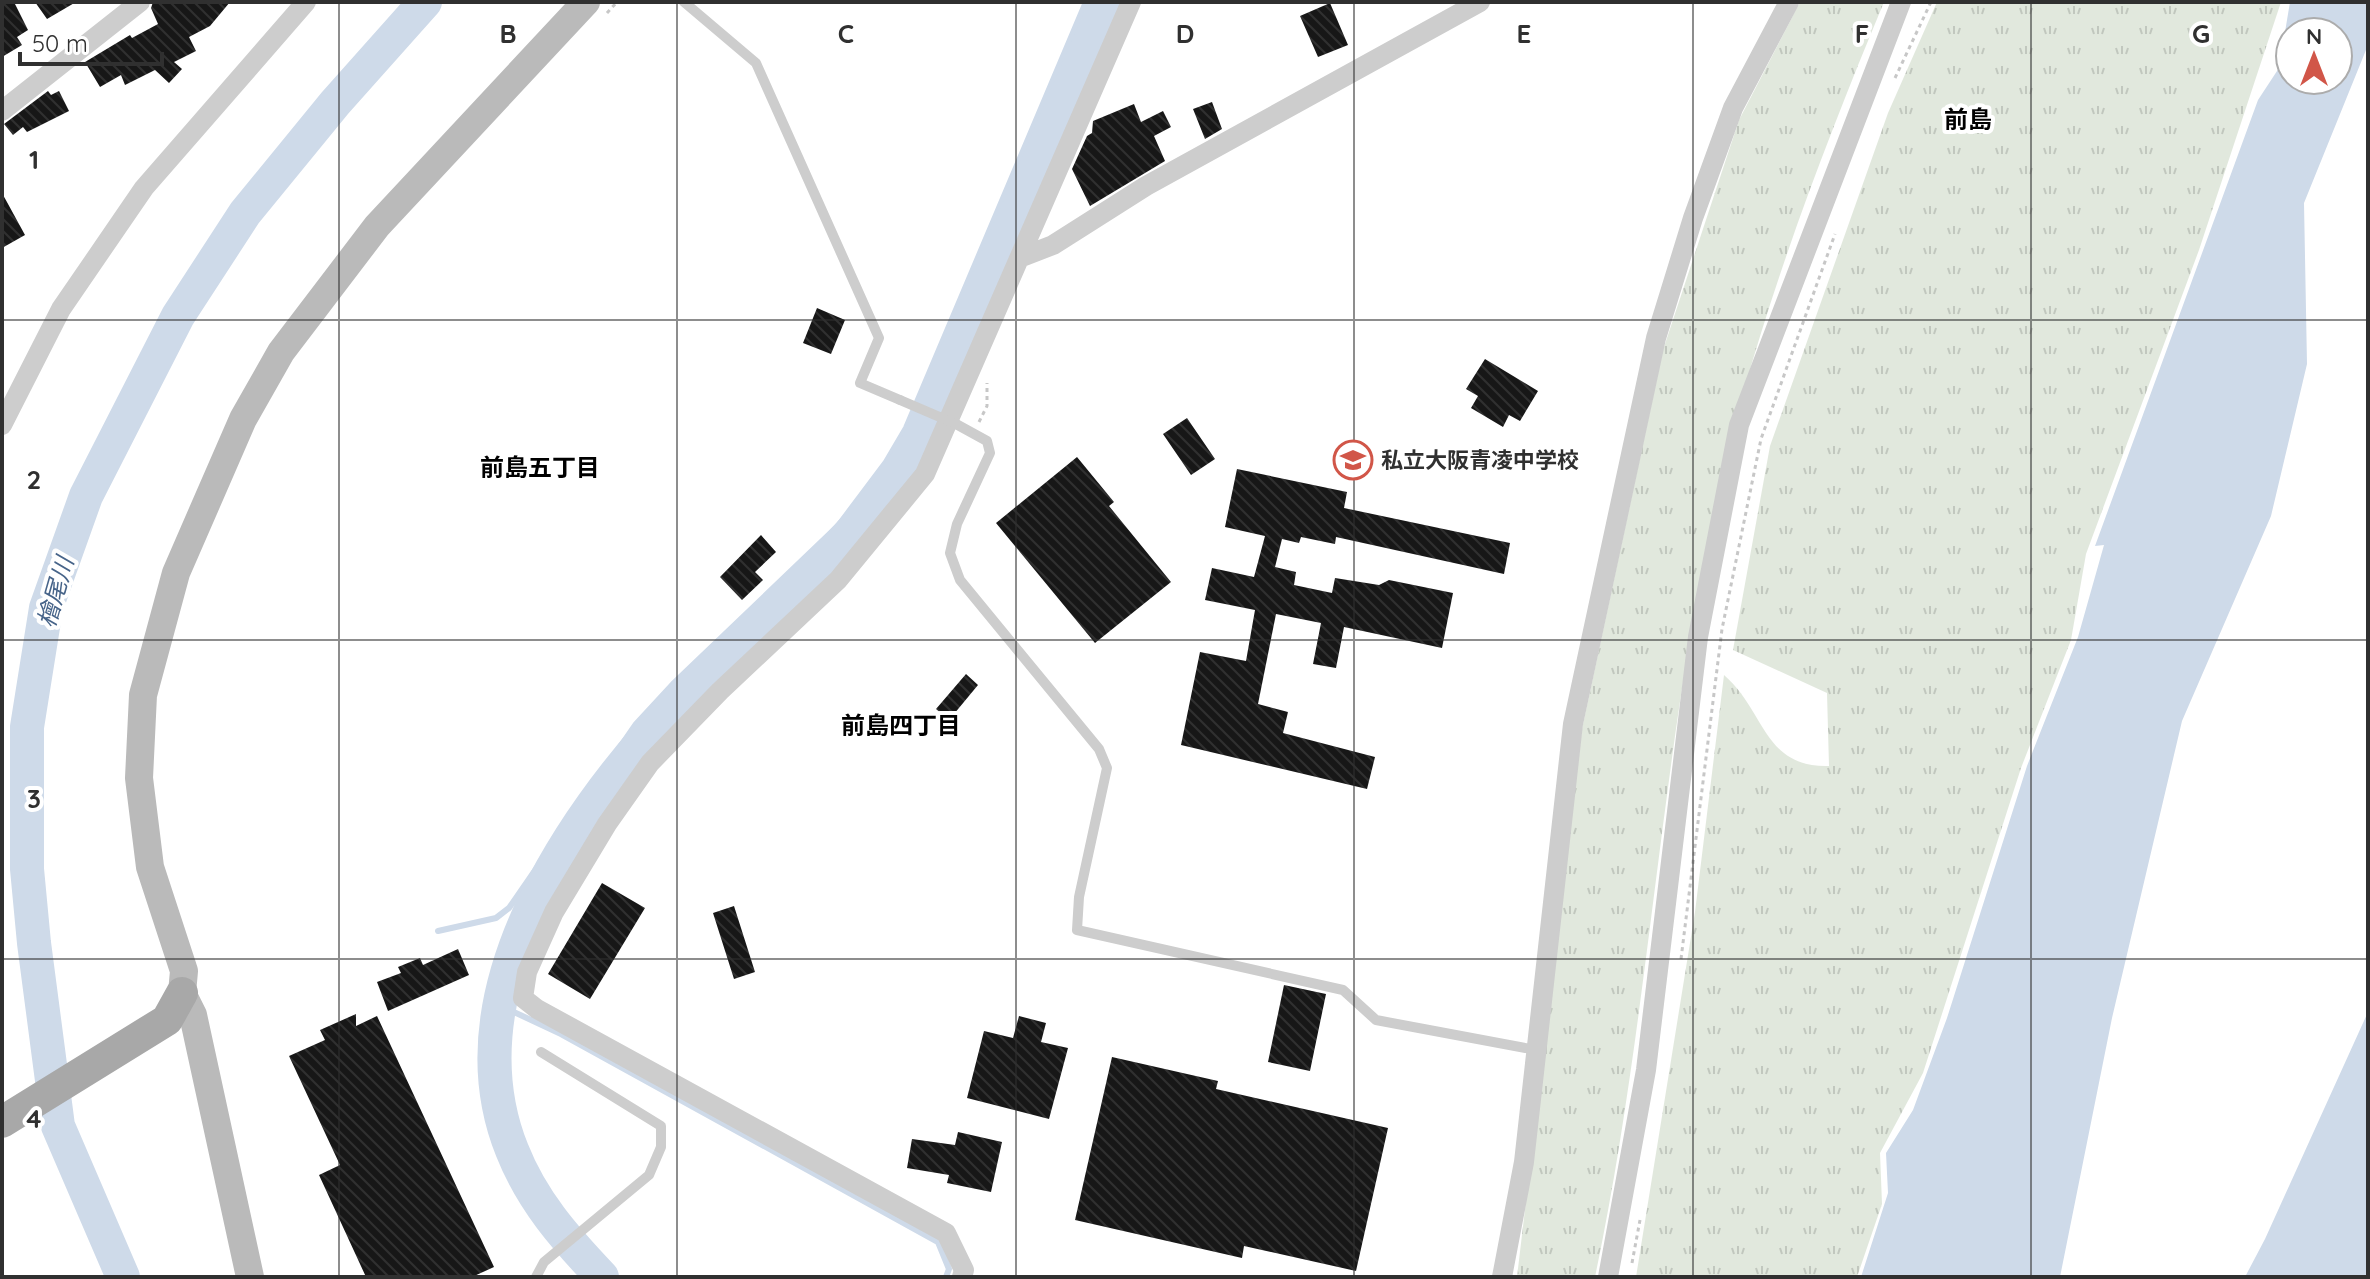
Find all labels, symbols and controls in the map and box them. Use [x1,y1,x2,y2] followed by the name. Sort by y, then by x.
[20,16,162,66] scale bar
[2274,16,2354,96] north arrow
[499,17,517,50] text: B
[838,17,854,50] text: C
[1176,17,1194,50] text: D
[1517,17,1531,50] text: E
[1855,17,1869,50] text: F
[2192,17,2210,50] text: G
[2306,22,2322,50] text: N
[32,28,88,58] text: 50 m
[1944,104,1992,134] district label: 前島
[29,143,39,176] text: 1
[1332,439,1374,481] school or university icon: 私立大阪青凌中学校
[1381,446,1579,474] place label: 私立大阪青凌中学校
[480,452,600,482] district label: 前島五丁目
[27,463,41,496] text: 2
[31,550,80,631] water label: 檜尾川
[841,710,961,740] district label: 前島四丁目
[27,782,41,815] text: 3
[26,1102,42,1135] text: 4

